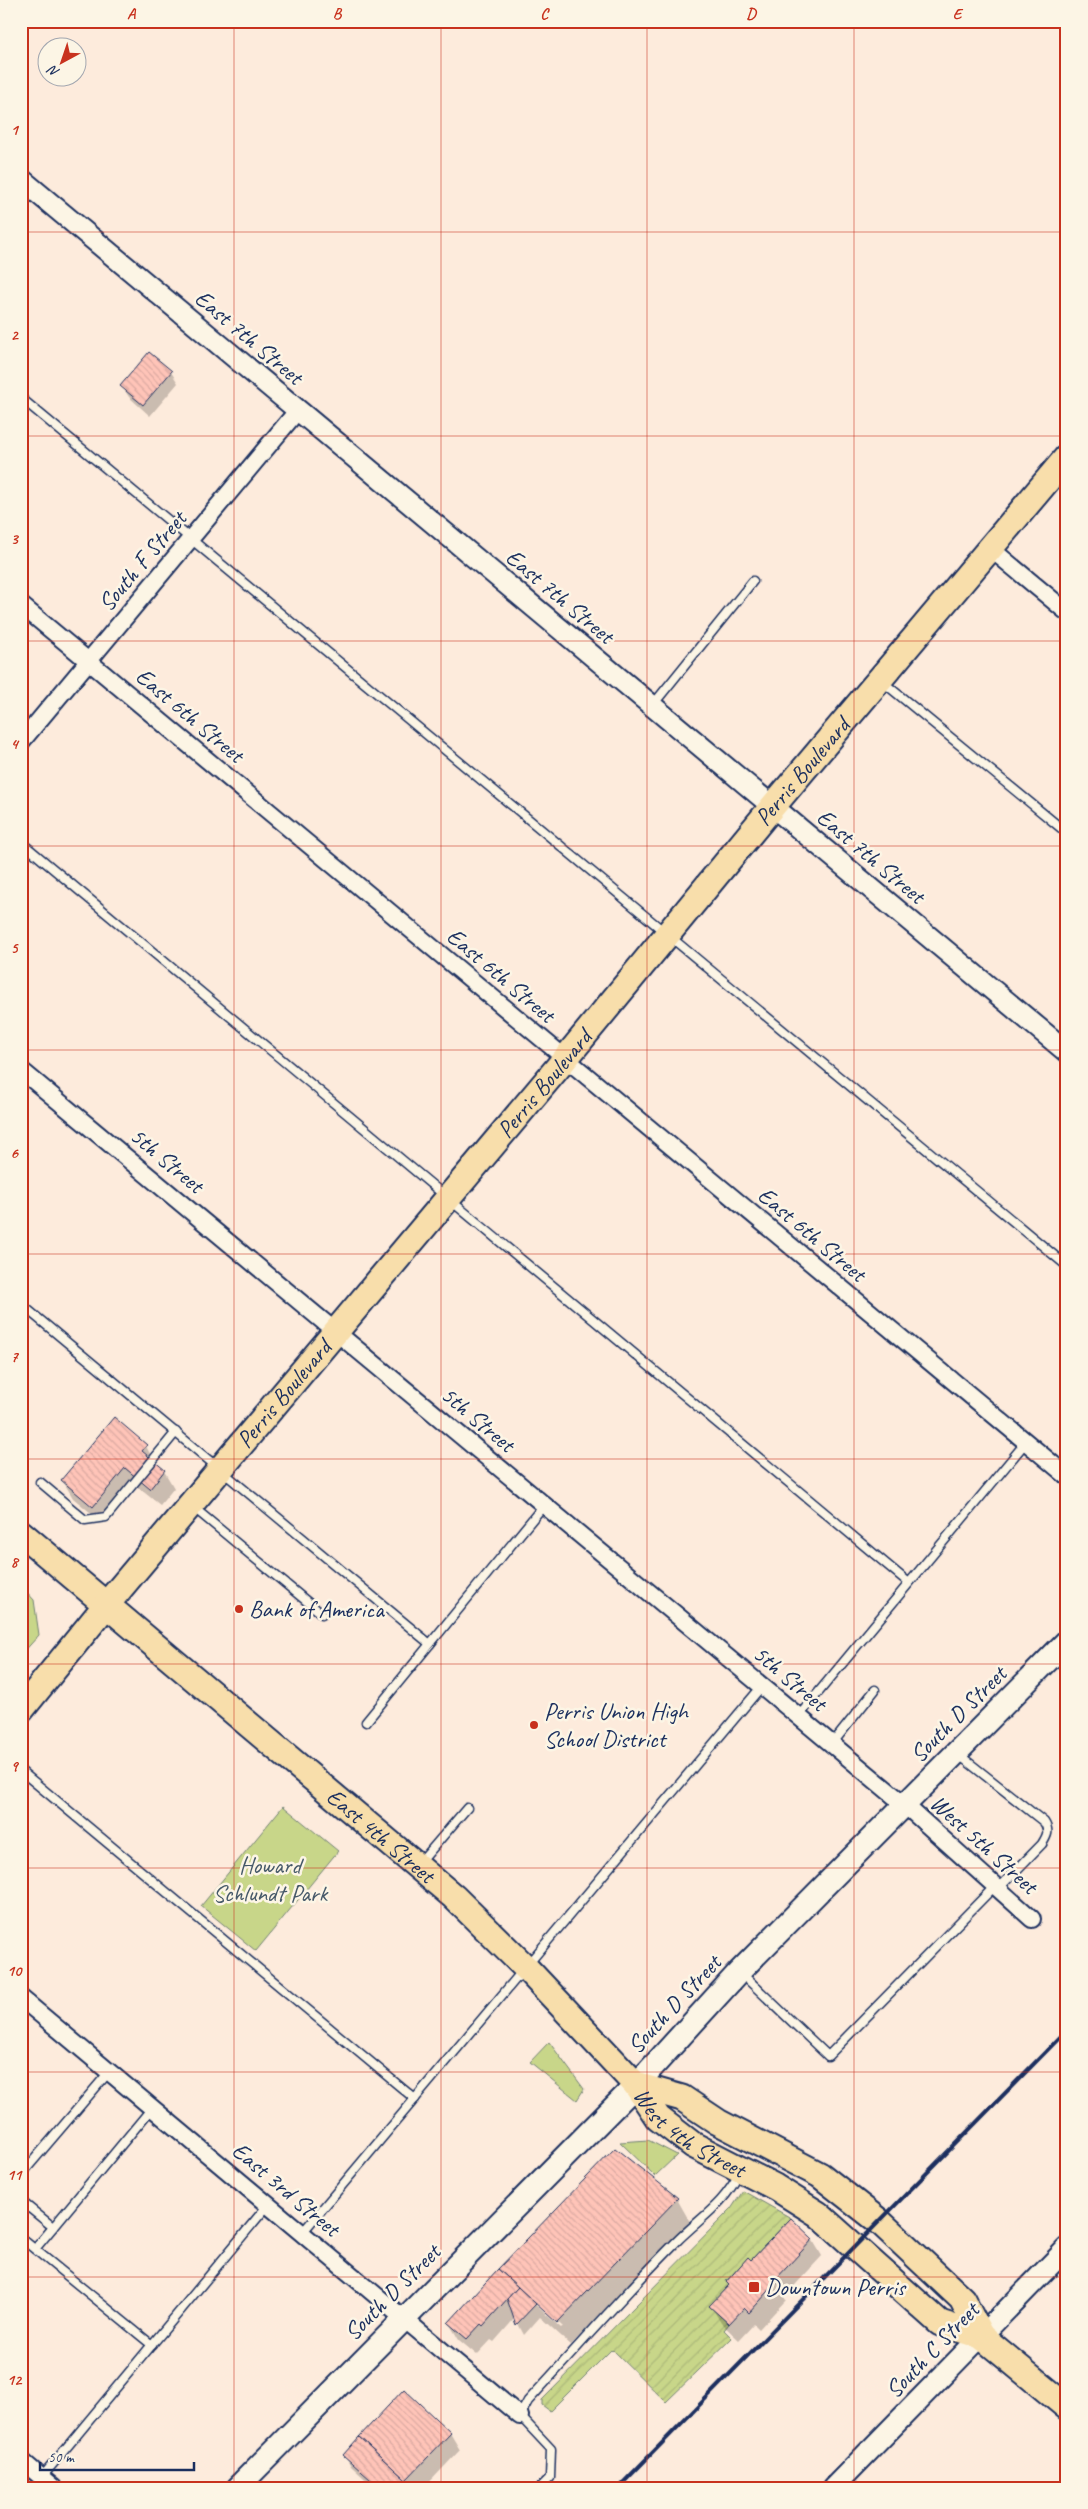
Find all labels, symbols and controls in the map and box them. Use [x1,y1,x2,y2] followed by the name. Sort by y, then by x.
[127,4,137,24] text: A
[333,4,343,24] text: B
[540,4,550,24] text: C
[746,4,757,24] text: D
[953,4,964,24] text: E
[38,38,88,88] north arrow
[43,61,63,81] text: N
[10,120,19,140] text: 1
[189,283,311,392] street label: East 7th Street
[10,325,19,345] text: 2
[91,503,194,617] street label: South F Street
[10,529,19,549] text: 3
[500,542,622,651] street label: East 7th Street
[130,661,252,770] street label: East 6th Street
[748,709,858,832] street label: Perris Boulevard
[10,734,19,754] text: 4
[811,802,933,911] street label: East 7th Street
[441,921,563,1030] street label: East 6th Street
[11,938,20,958] text: 5
[490,1021,600,1144] street label: Perris Boulevard
[124,1120,212,1201] street label: 5th Street
[10,1143,19,1163] text: 6
[752,1180,874,1289] street label: East 6th Street
[230,1331,340,1454] street label: Perris Boulevard
[10,1347,19,1367] text: 7
[435,1379,523,1460] street label: 5th Street
[10,1552,19,1572] text: 8
[249,1594,385,1624] place label: Bank of America
[233,1603,245,1615] marker: Bank of America
[747,1638,835,1719] street label: 5th Street
[903,1658,1014,1769] street label: South D Street
[544,1696,690,1754] place label: Perris Union High School District
[528,1719,540,1731] marker: Perris Union High School District
[10,1756,19,1776] text: 9
[320,1781,443,1891] street label: East 4th Street
[924,1788,1046,1902] street label: West 5th Street
[213,1850,329,1908] park label: Howard Schlundt Park
[621,1947,729,2060] street label: South D Street
[7,1961,23,1981] text: 10
[627,2082,752,2185] street label: West 4th Street
[226,2135,348,2244] street label: East 3rd Street
[7,2165,23,2185] text: 11
[337,2236,448,2347] street label: South D Street
[765,2272,907,2302] place label: Downtown Perris
[747,2280,761,2294] marker: Downtown Perris
[879,2294,987,2404] street label: South C Street
[7,2370,23,2390] text: 12
[40,2439,194,2471] scale bar
[48,2448,75,2467] text: 50 m

